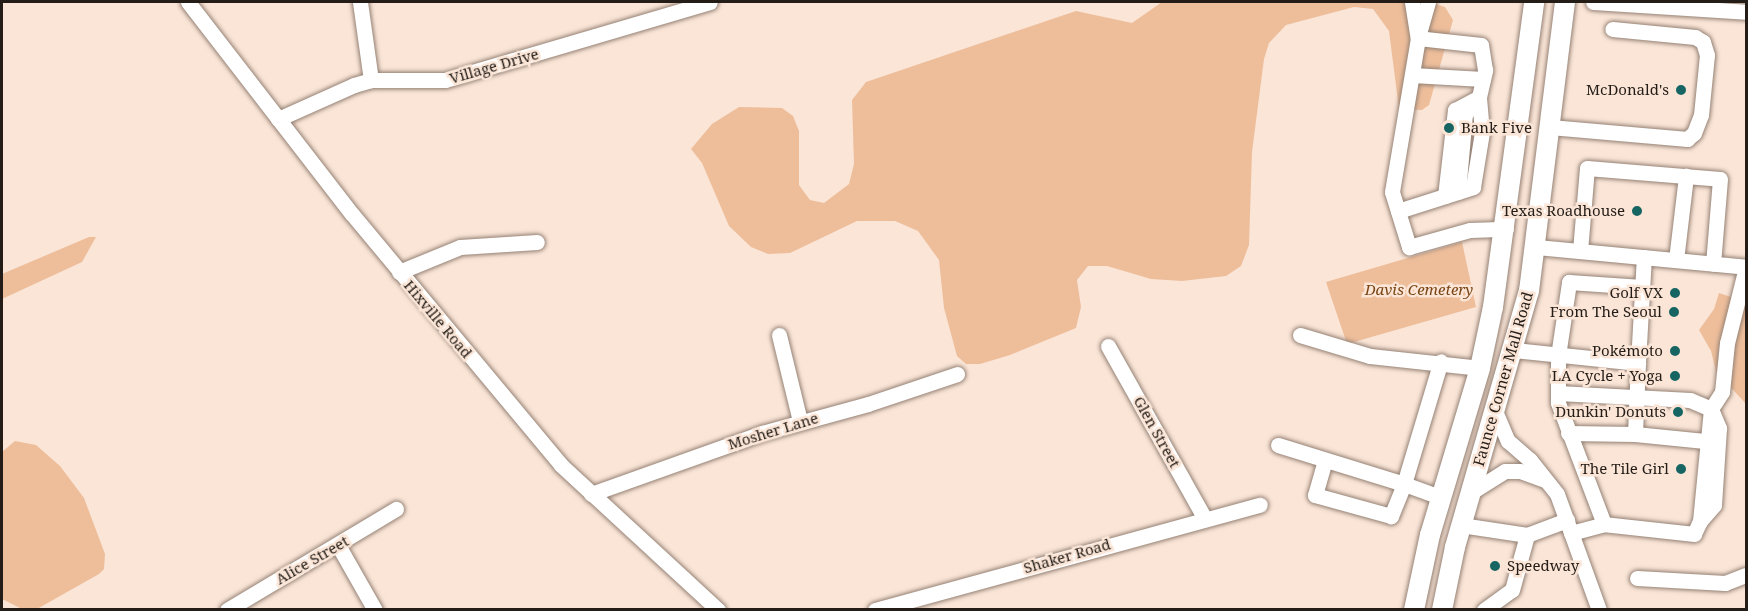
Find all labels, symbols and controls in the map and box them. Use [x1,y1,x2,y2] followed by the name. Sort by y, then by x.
[447,45,541,87] street label: Village Drive
[1586,81,1669,99] place label: McDonald's
[1674,83,1688,97] marker: McDonald's
[1461,119,1532,137] place label: Bank Five
[1442,121,1456,135] marker: Bank Five
[1502,202,1625,220] place label: Texas Roadhouse
[1630,204,1644,218] marker: Texas Roadhouse
[400,276,476,362] street label: Hixville Road
[1365,281,1473,299] park label: Davis Cemetery
[1610,284,1663,302] place label: Golf VX
[1668,286,1682,300] marker: Golf VX
[1469,290,1537,468] street label: Faunce Corner Mall Road
[1550,303,1662,321] place label: From The Seoul
[1667,305,1681,319] marker: From The Seoul
[1592,342,1663,360] place label: Pokémoto
[1668,344,1682,358] marker: Pokémoto
[1552,367,1663,385] place label: LA Cycle + Yoga
[1668,369,1682,383] marker: LA Cycle + Yoga
[1130,393,1184,471] street label: Glen Street
[1555,403,1666,421] place label: Dunkin' Donuts
[1671,405,1685,419] marker: Dunkin' Donuts
[726,409,820,453] street label: Mosher Lane
[1581,460,1669,478] place label: The Tile Girl
[1674,462,1688,476] marker: The Tile Girl
[272,532,352,588] street label: Alice Street
[1021,535,1113,577] street label: Shaker Road
[1507,557,1579,575] place label: Speedway
[1488,559,1502,573] marker: Speedway

